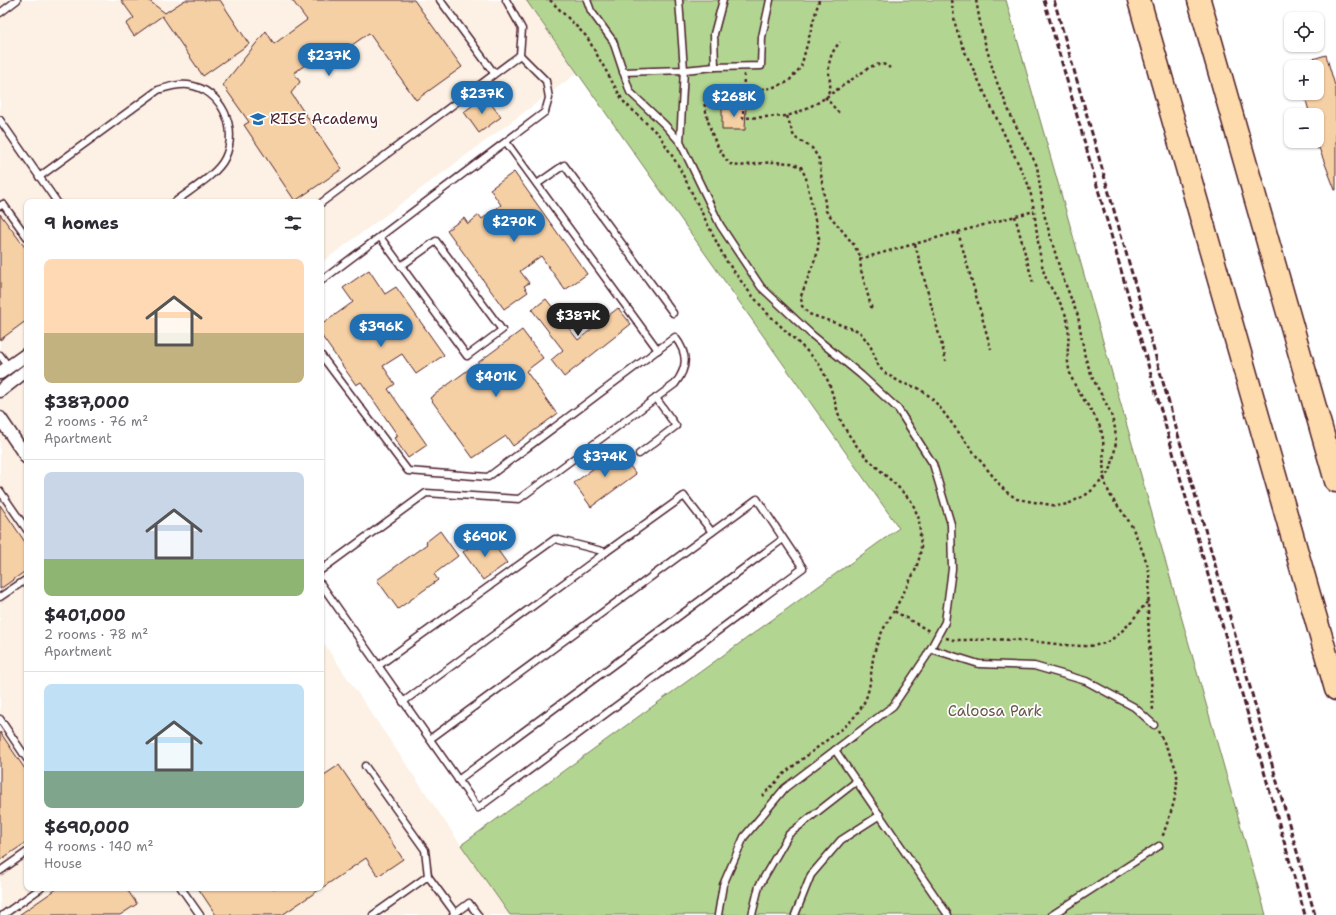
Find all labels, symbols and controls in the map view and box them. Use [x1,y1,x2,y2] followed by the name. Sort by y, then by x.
[1284,12,1324,148] map controls
[1284,12,1324,52] button: locate
[301,43,357,77] pin: $237K
[307,47,351,64] text: $237K
[1284,60,1324,100] button: +
[454,81,510,115] pin: $237K
[706,84,762,118] pin: $268K
[460,85,504,102] text: $237K
[712,88,756,105] text: $268K
[1284,108,1324,148] button: −
[270,109,378,129] place label: RISE Academy
[249,110,267,128] school or university icon: RISE Academy
[486,209,542,243] pin: $270K
[44,212,119,234] text: 9 homes
[282,212,304,234] icon: filters
[492,213,536,230] text: $270K
[138,285,210,357] icon: home
[550,303,606,337] pin: $387K
[556,307,600,324] text: $387K
[353,314,409,348] pin: $396K
[359,318,403,335] text: $396K
[468,364,524,398] pin: $401K
[475,368,517,385] text: $401K
[44,391,129,413] text: $387,000
[44,413,148,430] text: 2 rooms · 76 m²
[44,430,112,447] text: Apartment
[577,444,633,478] pin: $374K
[583,448,627,465] text: $374K
[138,498,210,570] icon: home
[457,524,513,558] pin: $690K
[463,528,507,545] text: $690K
[44,604,126,626] text: $401,000
[44,626,148,643] text: 2 rooms · 78 m²
[44,643,112,660] text: Apartment
[948,701,1042,721] park label: Caloosa Park
[138,710,210,782] icon: home
[44,816,129,838] text: $690,000
[44,838,153,855] text: 4 rooms · 140 m²
[44,855,82,872] text: House

